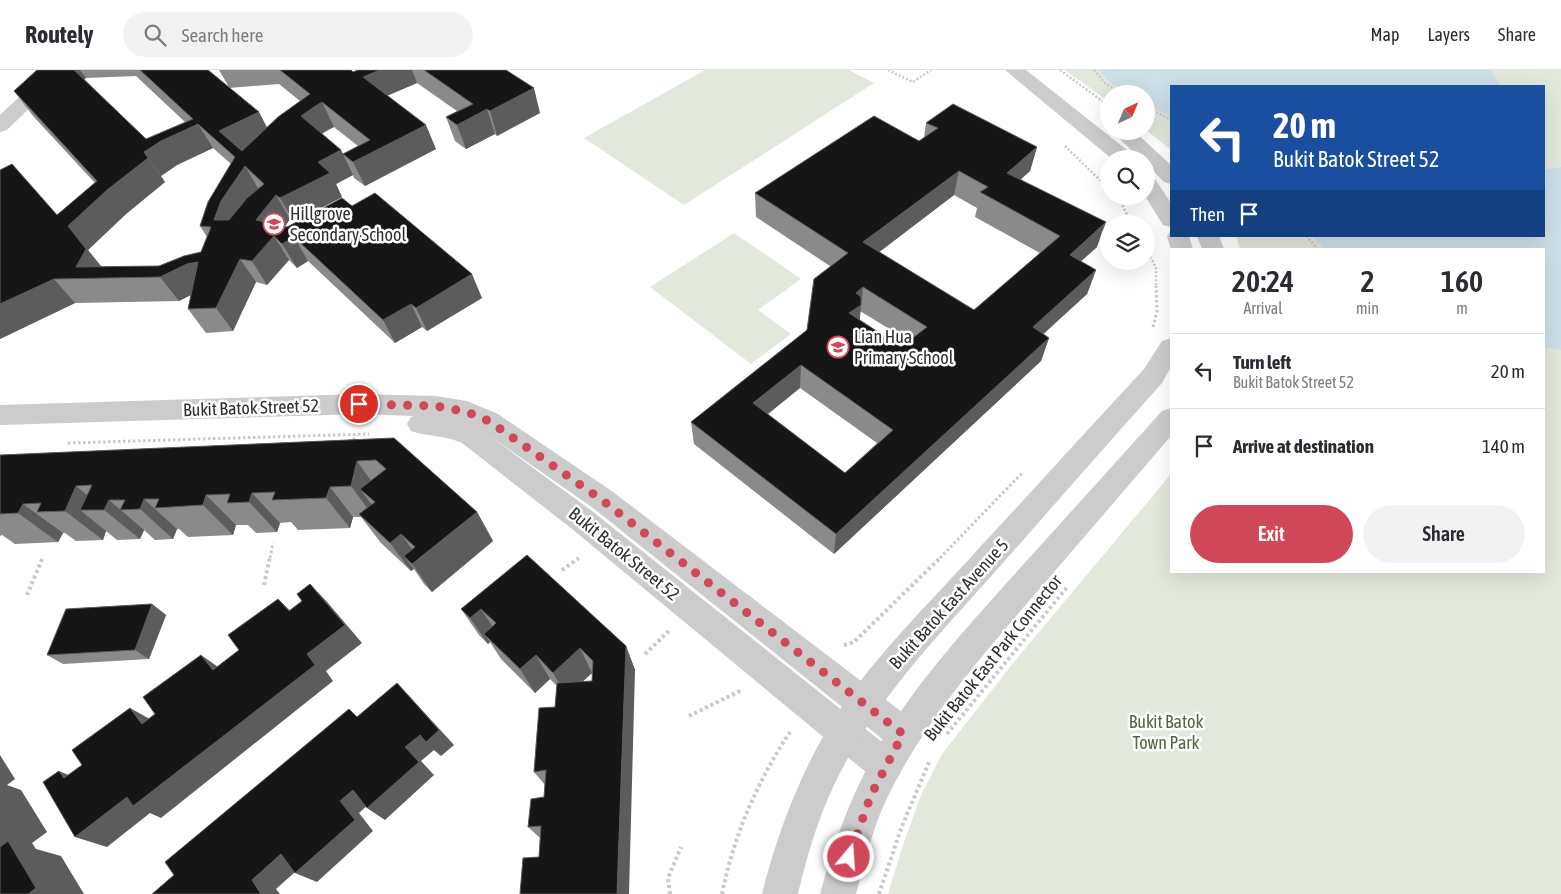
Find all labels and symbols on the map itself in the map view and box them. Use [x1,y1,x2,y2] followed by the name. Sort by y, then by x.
[1100,85,1155,140] north arrow
[290,203,406,245] place label: Hillgrove Secondary School
[262,212,286,236] school or university icon: Hillgrove Secondary School
[854,326,954,368] place label: Lian Hua Primary School
[826,335,850,359] school or university icon: Lian Hua Primary School
[338,383,380,425] pin
[183,395,319,420] street label: Bukit Batok Street 52
[565,503,684,605] street label: Bukit Batok Street 52
[885,534,1013,673] street label: Bukit Batok East Avenue 5
[919,570,1066,745] street label: Bukit Batok East Park Connector
[1129,711,1203,753] park label: Bukit Batok Town Park
[822,830,874,882] position arrow

